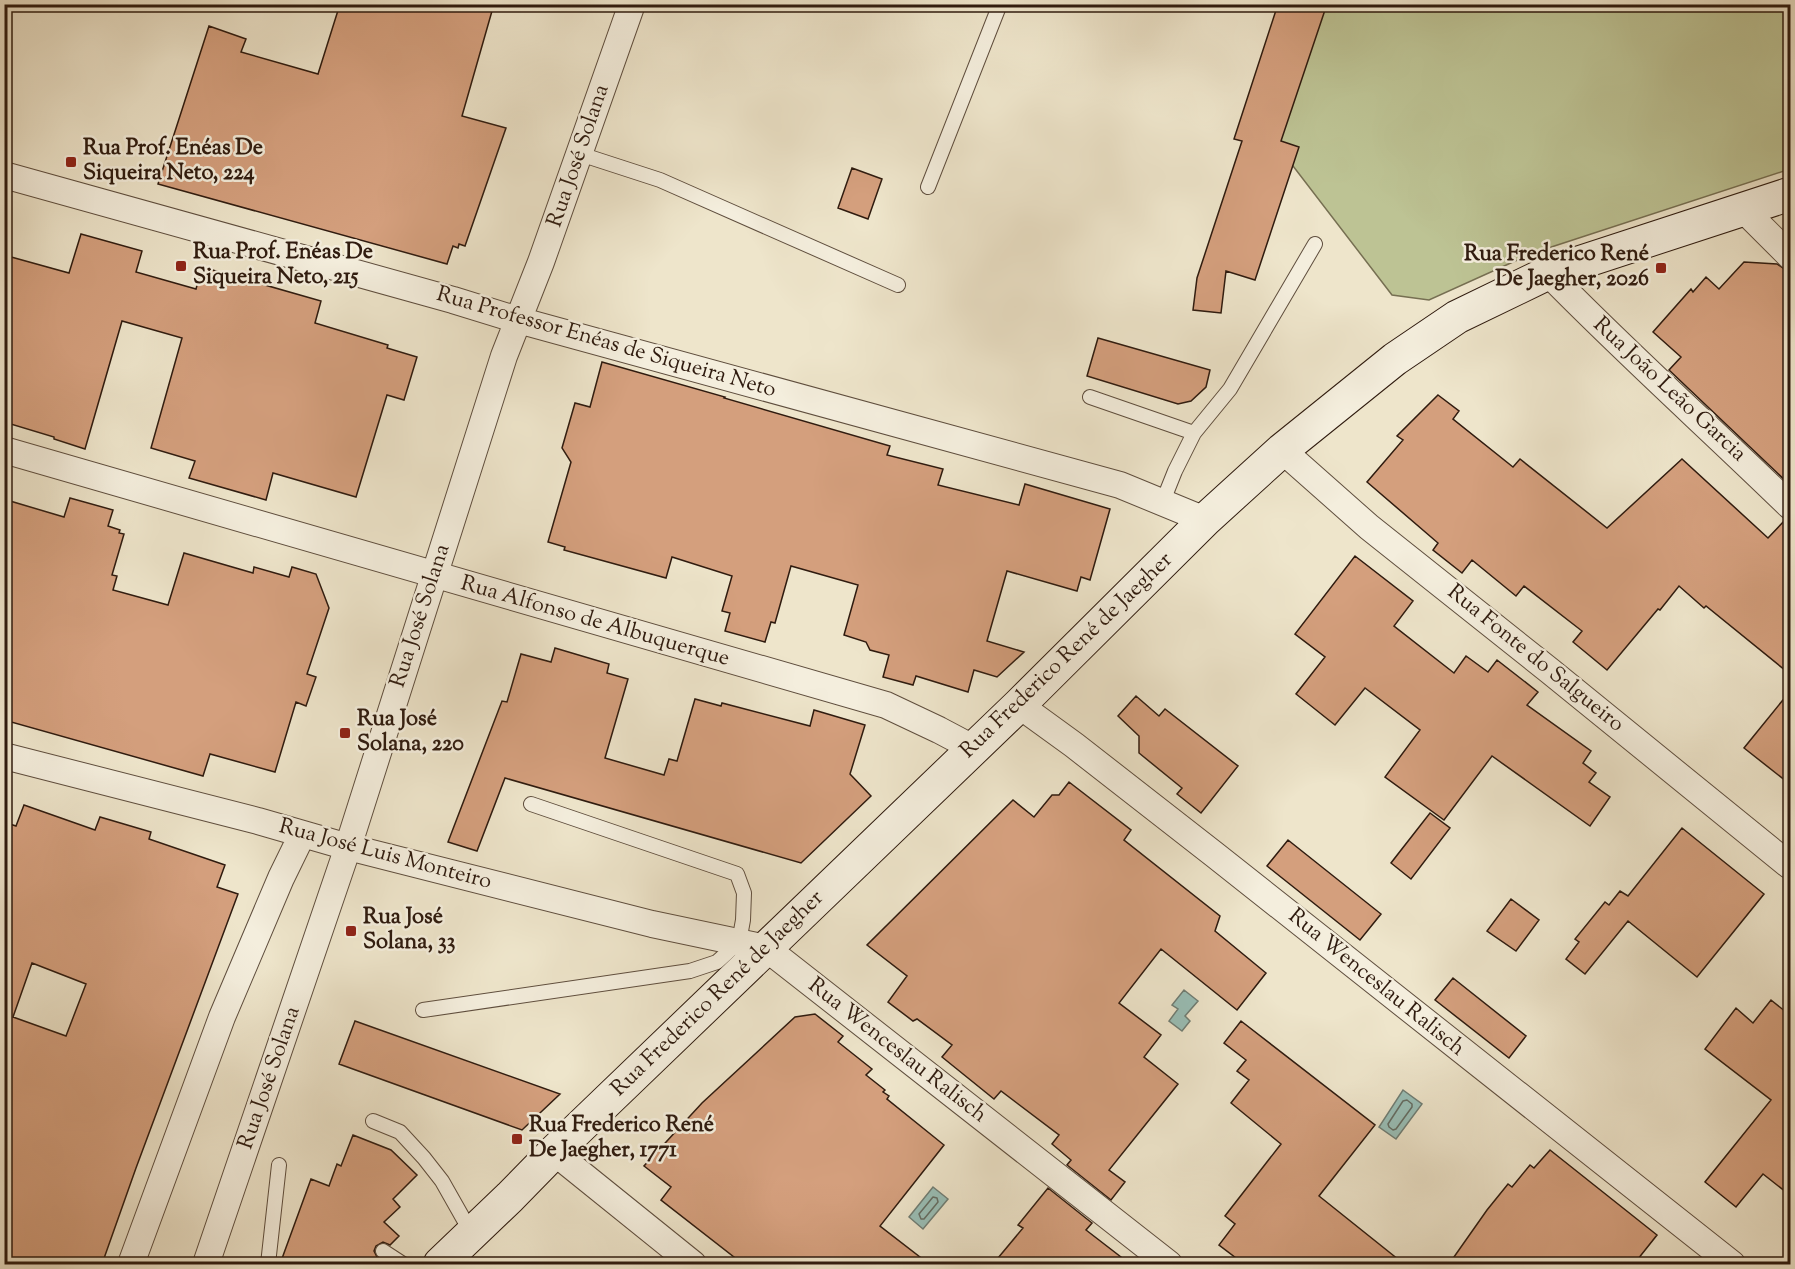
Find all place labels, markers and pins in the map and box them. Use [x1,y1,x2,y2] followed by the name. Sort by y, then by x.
[83,133,263,190] place label: Rua Prof. Enéas De Siqueira Neto, 224
[64,155,78,169] marker: Rua Prof. Enéas De Siqueira Neto, 224
[193,237,373,294] place label: Rua Prof. Enéas De Siqueira Neto, 215
[1464,239,1649,296] place label: Rua Frederico René De Jaegher, 2026
[174,259,188,273] marker: Rua Prof. Enéas De Siqueira Neto, 215
[1654,261,1668,275] marker: Rua Frederico René De Jaegher, 2026
[357,704,464,761] place label: Rua José Solana, 220
[338,726,352,740] marker: Rua José Solana, 220
[363,902,456,959] place label: Rua José Solana, 33
[344,924,358,938] marker: Rua José Solana, 33
[529,1110,714,1167] place label: Rua Frederico René De Jaegher, 1771
[510,1132,524,1146] marker: Rua Frederico René De Jaegher, 1771

